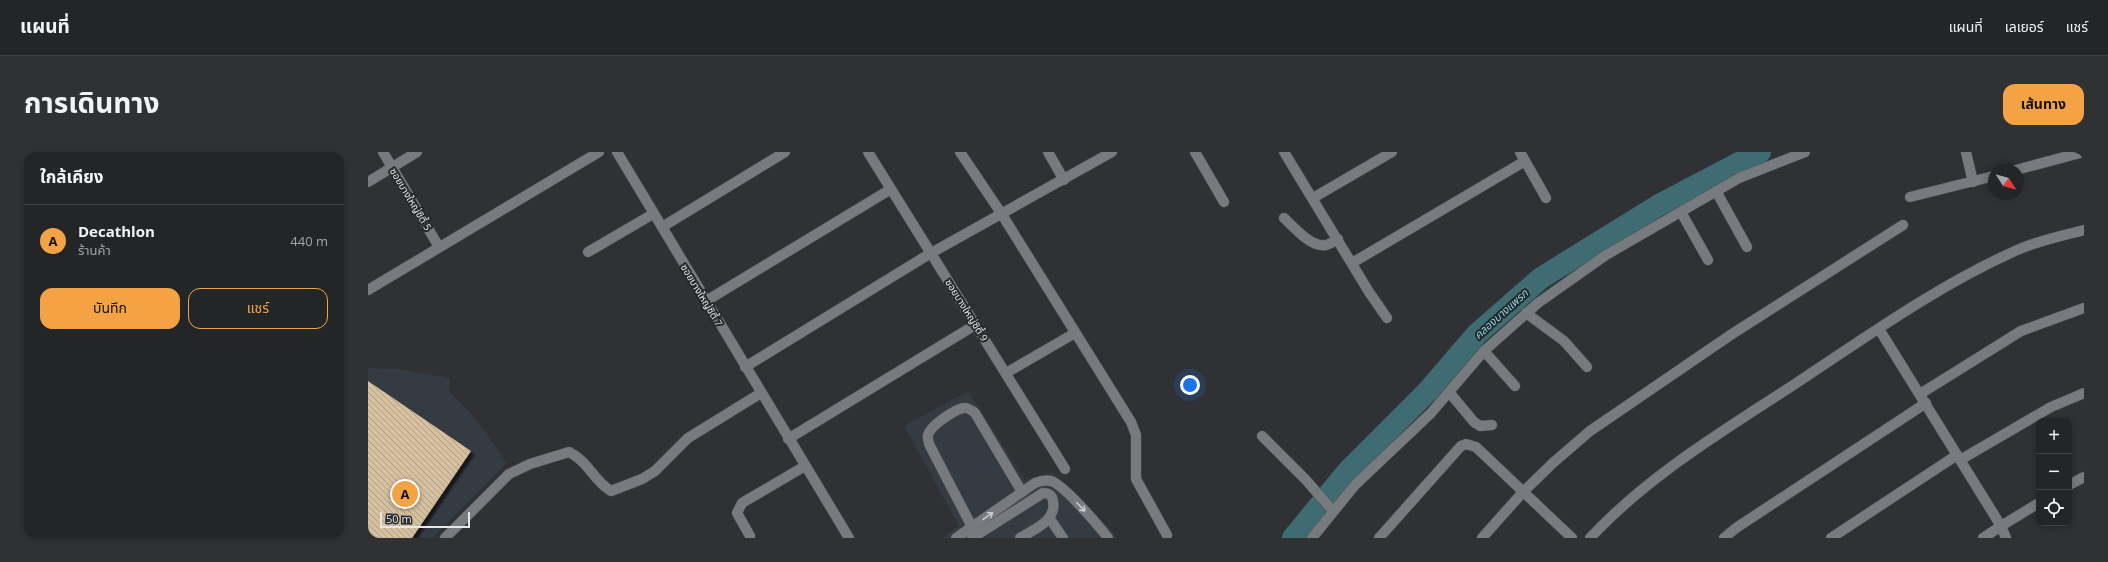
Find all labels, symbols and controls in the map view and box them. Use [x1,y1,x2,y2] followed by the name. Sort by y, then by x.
[20,13,70,39] text: แผนที่
[1949,17,1983,36] text: แผนที่
[2005,17,2044,36] text: เลเยอร์
[2066,17,2088,36] text: แชร์
[24,83,159,121] text: การเดินทาง
[2003,84,2084,125] button: เส้นทาง
[1988,164,2024,200] north arrow
[40,165,103,188] text: ใกล้เคียง
[387,165,435,233] street label: ซอยบางใหญ่ซิตี้ 5
[78,221,155,241] text: Decathlon
[49,232,57,250] text: A
[290,232,328,250] text: 440 m
[78,241,111,259] text: ร้านค้า
[678,261,726,329] street label: ซอยบางใหญ่ซิตี้ 7
[942,276,992,344] street label: ซอยบางใหญ่ซิตี้ 9
[1470,285,1531,342] water label: คลองบางแพรก
[40,288,180,329] button: บันทึก
[188,288,328,329] button: แชร์
[1180,375,1200,395] your location
[2036,418,2072,526] map controls
[2036,418,2072,454] button: +
[2036,454,2072,490] button: −
[392,479,418,509] pin: A
[2036,490,2072,526] button: locate
[1076,502,1086,512] one-way arrow
[380,510,470,529] scale bar
[386,511,412,526] text: 50 m
[982,512,993,520] one-way arrow

